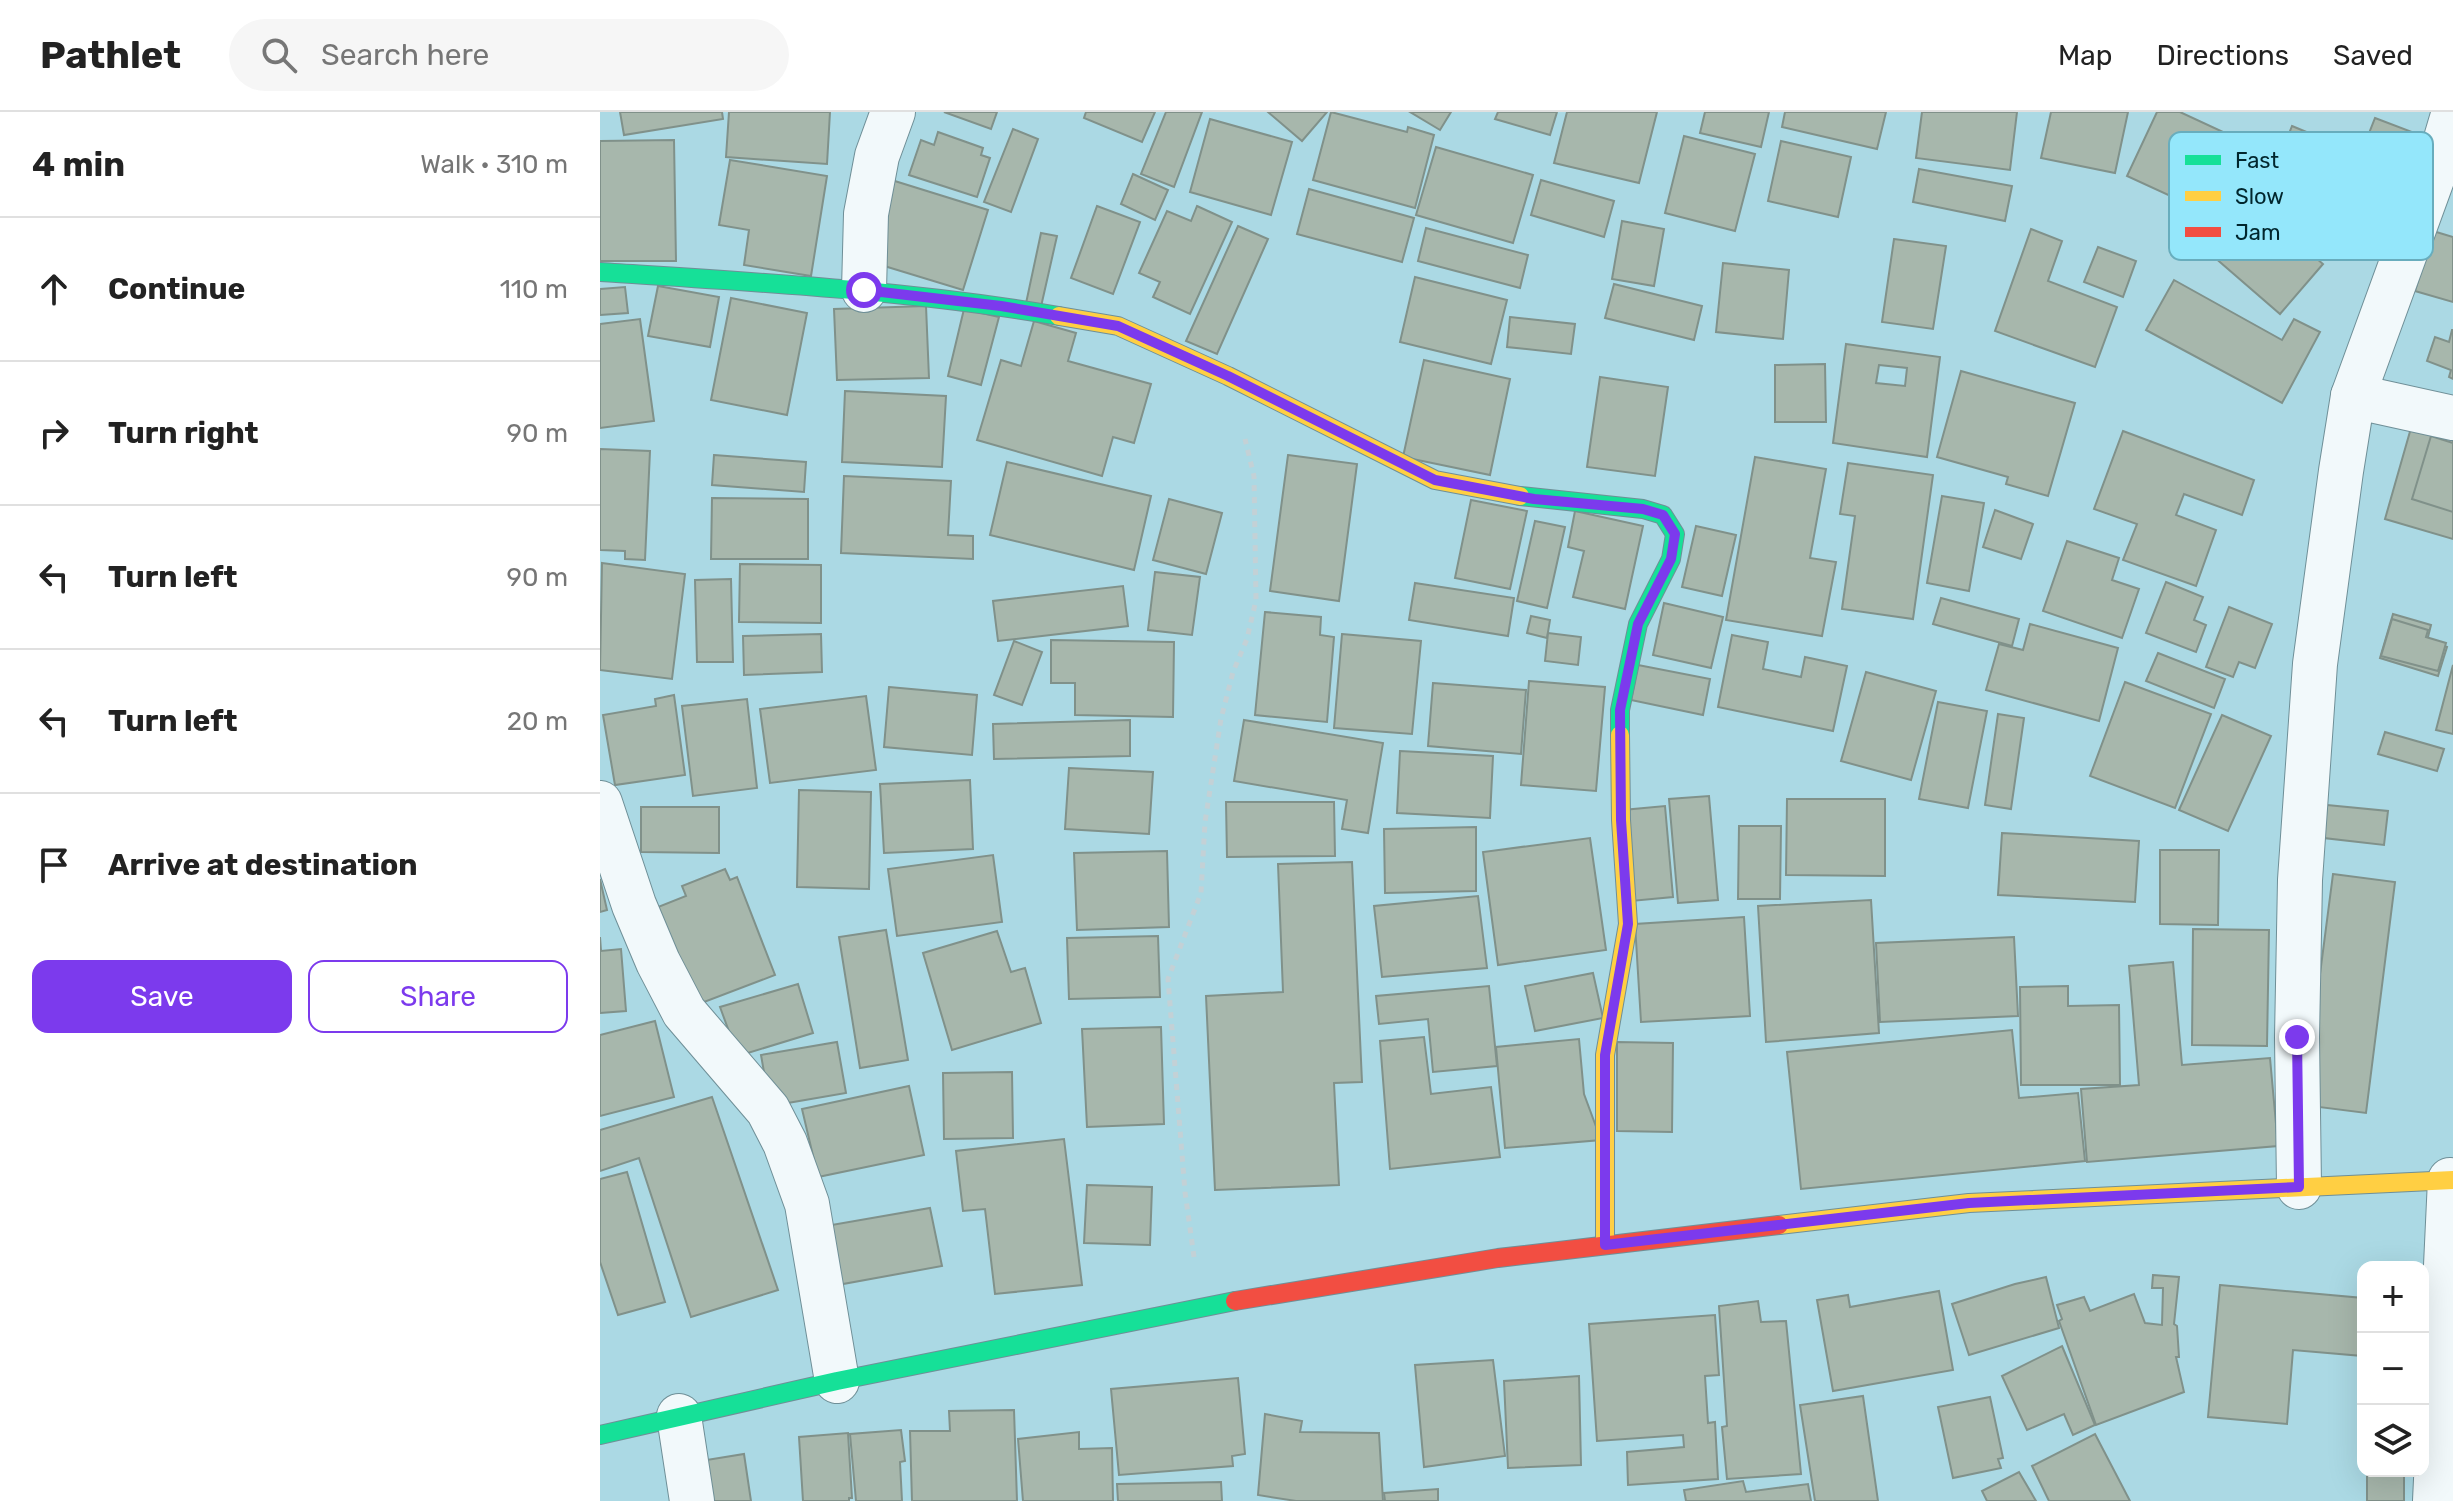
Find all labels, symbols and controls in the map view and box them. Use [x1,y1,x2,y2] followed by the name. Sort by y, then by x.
[229,19,789,91] search box
[40,32,181,78] text: Pathlet
[257,33,301,77] icon: search
[321,37,489,73] text: Search here
[2058,39,2112,72] text: Map
[2156,39,2289,72] text: Directions
[2333,39,2413,72] text: Saved
[2169,132,2433,260] legend
[32,144,125,185] text: 4 min
[2235,147,2280,174] text: Fast
[420,149,568,180] text: Walk · 310 m
[2235,183,2284,210] text: Slow
[2235,219,2281,246] text: Jam
[32,267,76,311] icon: ahead
[108,271,245,307] text: Continue
[846,272,882,308] route start
[500,274,568,305] text: 110 m
[32,411,76,455] icon: right
[108,415,259,451] text: Turn right
[507,418,568,449] text: 90 m
[32,555,76,599] icon: left
[108,559,238,595] text: Turn left
[507,562,568,593] text: 90 m
[32,699,76,743] icon: left
[108,703,238,739] text: Turn left
[507,706,568,737] text: 20 m
[32,843,76,887] icon: arrive
[108,847,418,883] text: Arrive at destination
[32,960,292,1033] button: Save
[308,960,568,1033] button: Share
[2279,1019,2315,1055] route end
[2357,1261,2429,1477] map controls
[2357,1261,2429,1333] button: +
[2357,1333,2429,1405] button: −
[2357,1405,2429,1477] button: layers

